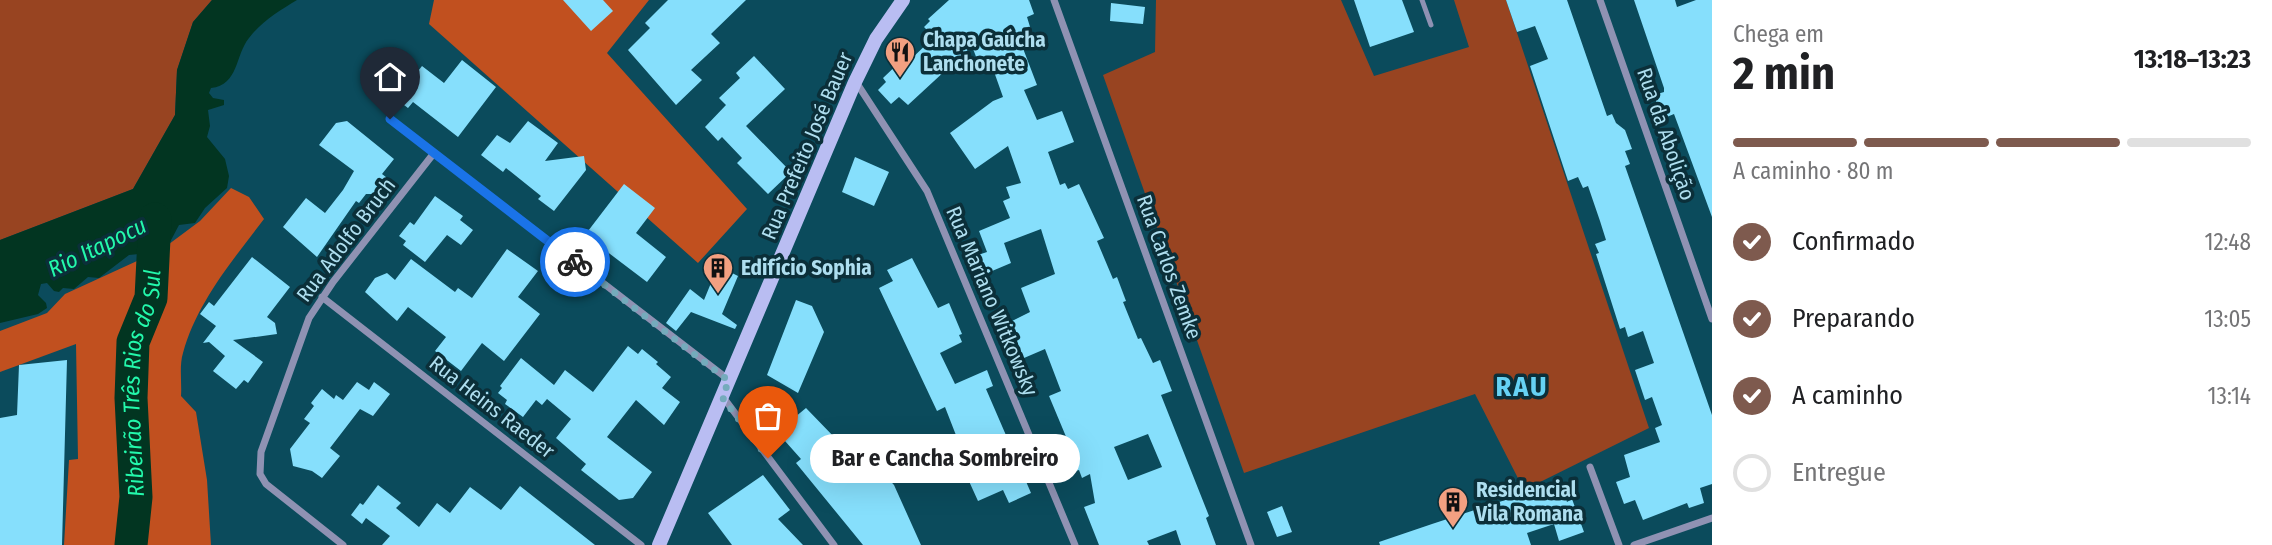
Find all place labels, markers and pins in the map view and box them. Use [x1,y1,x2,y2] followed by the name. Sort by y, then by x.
[923,27,1046,77] place label: Chapa Gaúcha Lanchonete
[883,35,917,79] restaurant icon: Chapa Gaúcha Lanchonete
[360,47,420,119] pin
[701,251,735,295] building icon: Edifício Sophia
[741,255,872,281] place label: Edifício Sophia
[738,386,798,458] pin
[810,434,1080,482] callout: Bar e Cancha Sombreiro
[1475,477,1584,527] place label: Residencial Vila Romana
[1436,485,1470,529] building icon: Residencial Vila Romana

